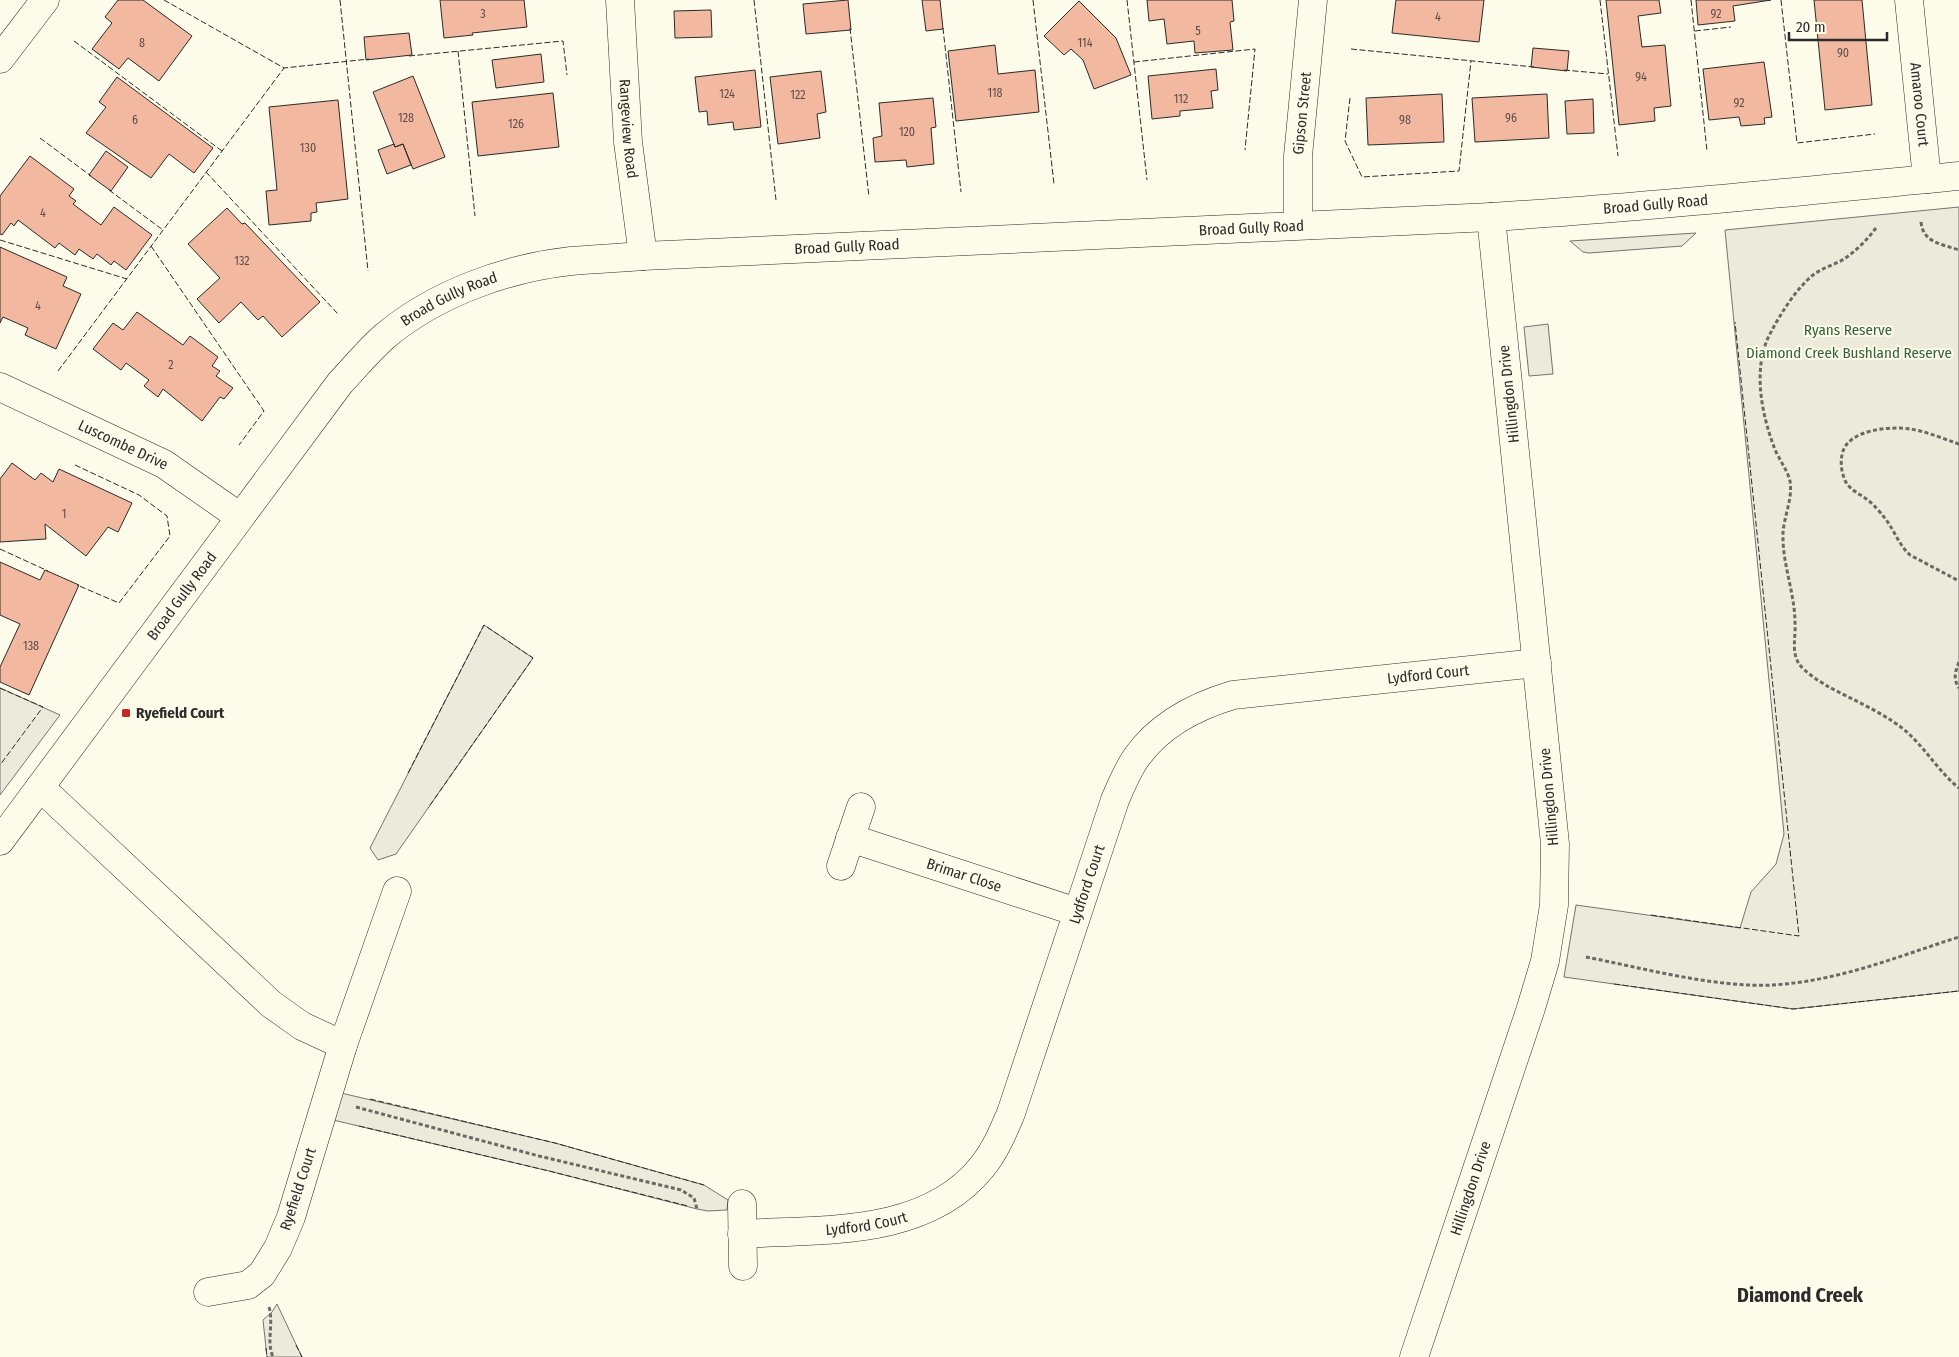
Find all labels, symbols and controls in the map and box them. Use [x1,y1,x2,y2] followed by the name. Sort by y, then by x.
[480,7,486,21] house number: 3
[1711,7,1721,21] house number: 92
[1435,10,1441,24] house number: 4
[1789,10,1886,42] scale bar
[1796,18,1826,36] text: 20 m
[1195,24,1201,38] house number: 5
[139,36,145,50] house number: 8
[1077,36,1093,50] house number: 114
[1837,46,1849,60] house number: 90
[1906,62,1933,147] street label: Amaroo Court
[1635,70,1647,84] house number: 94
[1289,71,1315,155] street label: Gipson Street
[615,78,642,180] street label: Rangeview Road
[987,86,1003,100] house number: 118
[719,87,735,101] house number: 124
[790,88,806,102] house number: 122
[1174,92,1188,106] house number: 112
[1734,96,1744,110] house number: 92
[398,111,414,125] house number: 128
[1505,111,1517,125] house number: 96
[132,113,138,127] house number: 6
[1399,113,1411,127] house number: 98
[508,117,524,131] house number: 126
[899,125,915,139] house number: 120
[300,141,316,155] house number: 130
[1602,191,1709,218] street label: Broad Gully Road
[40,206,46,220] house number: 4
[1198,217,1304,239] street label: Broad Gully Road
[794,235,900,258] street label: Broad Gully Road
[234,254,250,268] house number: 132
[397,268,499,330] street label: Broad Gully Road
[35,299,41,313] house number: 4
[1804,321,1892,339] park label: Ryans Reserve
[1495,344,1523,444] street label: Hillingdon Drive
[1746,344,1952,362] park label: Diamond Creek Bushland Reserve
[168,358,174,372] house number: 2
[75,416,171,474] street label: Luscombe Drive
[62,507,66,521] house number: 1
[143,548,220,644] street label: Broad Gully Road
[23,639,39,653] house number: 138
[1386,661,1470,688] street label: Lydford Court
[136,704,225,722] place label: Ryefield Court
[120,707,132,719] marker: Ryefield Court
[1536,747,1562,847] street label: Hillingdon Drive
[1065,842,1109,926] street label: Lydford Court
[924,855,1004,896] street label: Brimar Close
[1446,1139,1495,1238] street label: Hillingdon Drive
[276,1145,320,1233] street label: Ryefield Court
[825,1208,909,1239] street label: Lydford Court
[1737,1283,1864,1307] district label: Diamond Creek

